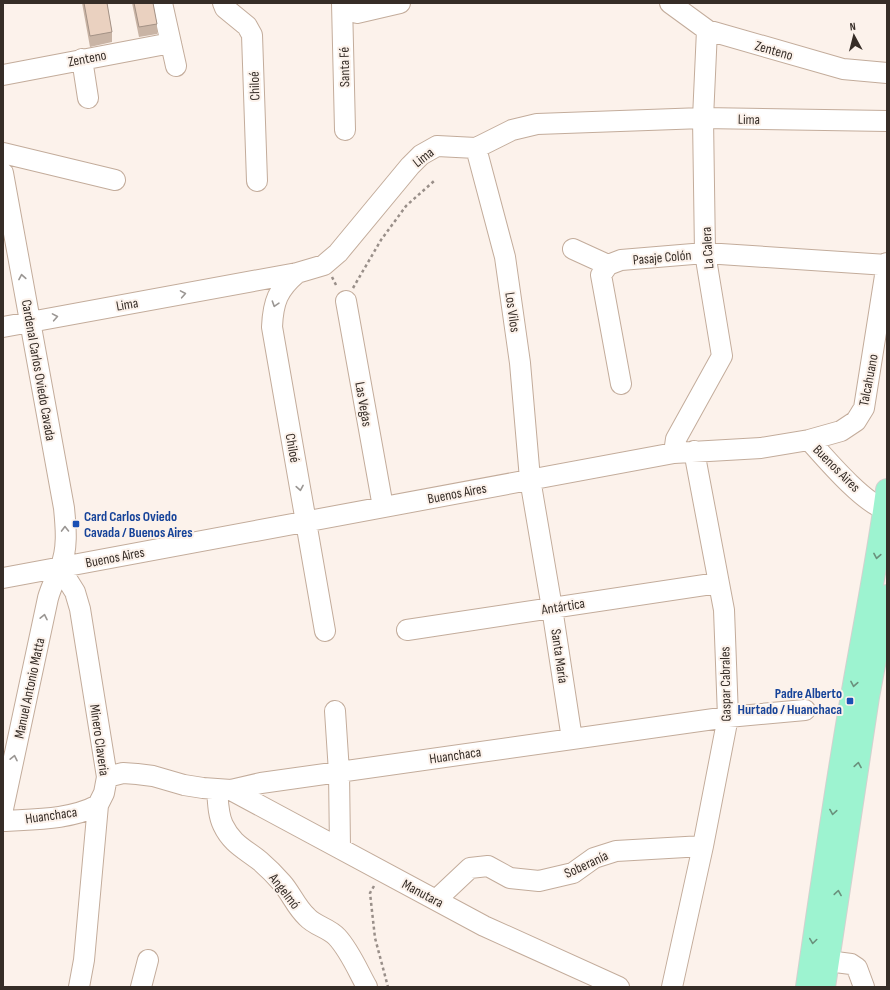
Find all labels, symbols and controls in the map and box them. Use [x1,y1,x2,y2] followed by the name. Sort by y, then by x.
[834,16,874,56] north arrow
[849,20,857,33] text: N
[753,37,795,64] street label: Zenteno
[66,46,108,71] street label: Zenteno
[336,47,353,87] street label: Santa Fé
[245,71,264,101] street label: Chiloé
[738,111,760,128] street label: Lima
[409,144,437,171] street label: Lima
[698,226,717,270] street label: La Calera
[632,246,692,269] street label: Pasaje Colón
[18,274,26,280] one-way arrow
[180,290,186,299] one-way arrow
[501,291,524,333] street label: Los Vilos
[115,294,139,315] street label: Lima
[18,298,59,442] street label: Cardenal Carlos Oviedo Cavada
[272,301,280,308] one-way arrow
[52,314,58,322] one-way arrow
[855,352,882,408] street label: Talcahuano
[351,380,376,428] street label: Las Vegas
[282,432,303,464] street label: Chiloé
[809,441,864,496] street label: Buenos Aires
[426,479,488,508] street label: Buenos Aires
[295,484,304,491] one-way arrow
[84,508,193,541] place label: Card Carlos Oviedo Cavada / Buenos Aires
[71,519,81,529] marker: Card Carlos Oviedo Cavada / Buenos Aires
[61,526,69,532] one-way arrow
[84,543,146,572] street label: Buenos Aires
[874,553,882,559] one-way arrow
[539,595,586,618] street label: Antártica
[39,613,47,620] one-way arrow
[547,628,572,684] street label: Santa María
[11,636,48,740] street label: Manuel Antonio Matta
[716,646,735,722] street label: Gaspar Cabrales
[851,681,859,687] one-way arrow
[737,685,842,718] place label: Padre Alberto Hurtado / Huanchaca
[845,696,855,706] marker: Padre Alberto Hurtado / Huanchaca
[86,703,113,777] street label: Minero Claveria
[428,743,482,768] street label: Huanchaca
[9,754,17,761] one-way arrow
[853,762,862,768] one-way arrow
[24,803,78,828] street label: Huanchaca
[829,809,838,815] one-way arrow
[562,847,611,882] street label: Soberanía
[265,869,304,913] street label: Angelmó
[399,876,446,911] street label: Manutara
[833,890,842,896] one-way arrow
[809,938,818,944] one-way arrow

